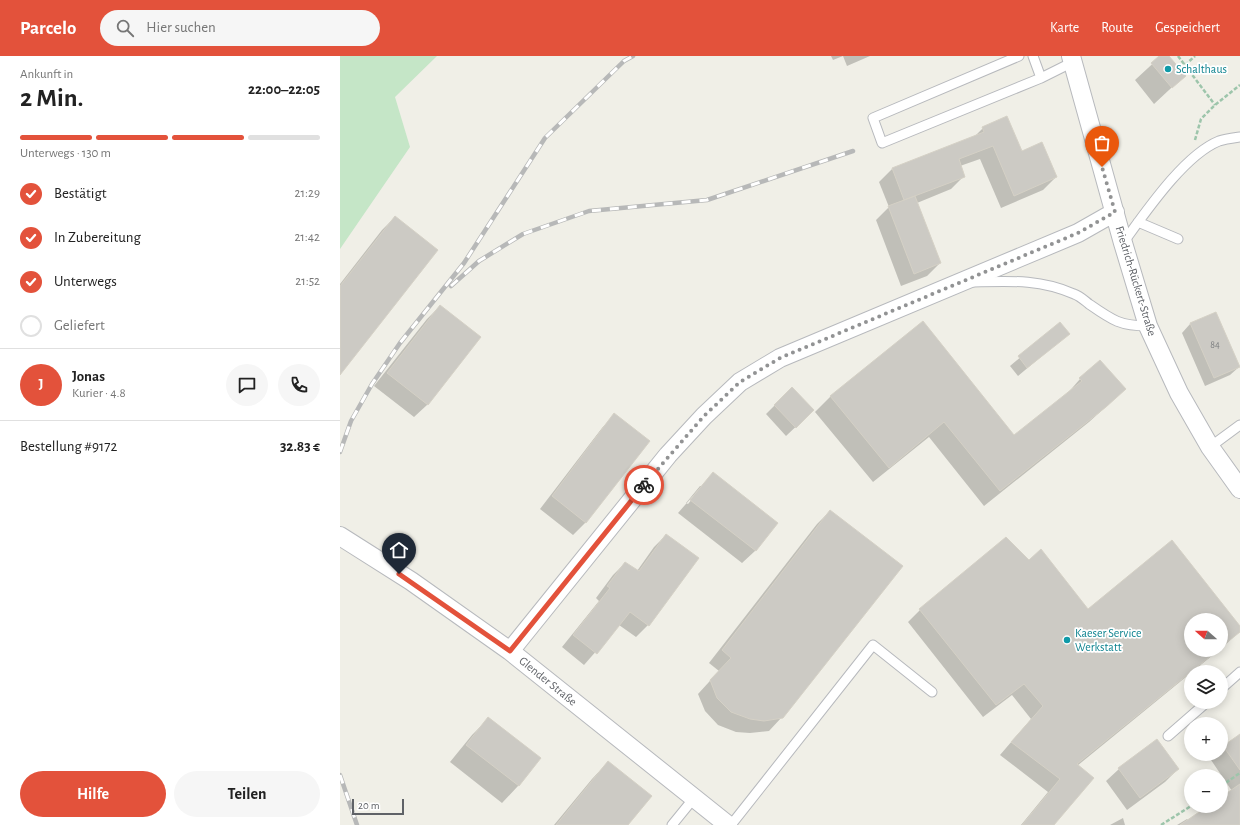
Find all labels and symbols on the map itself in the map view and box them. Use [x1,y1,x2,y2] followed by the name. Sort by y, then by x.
[1176,63,1227,75] place label: Schalthaus
[1163,64,1173,74] marker: Schalthaus
[1085,126,1119,167] pin
[1114,225,1158,337] street label: Friedrich-Rückert-Straße
[1210,340,1220,350] house number: 84
[624,465,664,505] courier
[382,533,416,574] pin
[1184,613,1228,657] north arrow
[1075,627,1141,653] place label: Kaeser Service Werkstatt
[1062,635,1072,645] marker: Kaeser Service Werkstatt
[517,654,579,708] street label: Glender Straße
[352,797,404,816] scale bar

